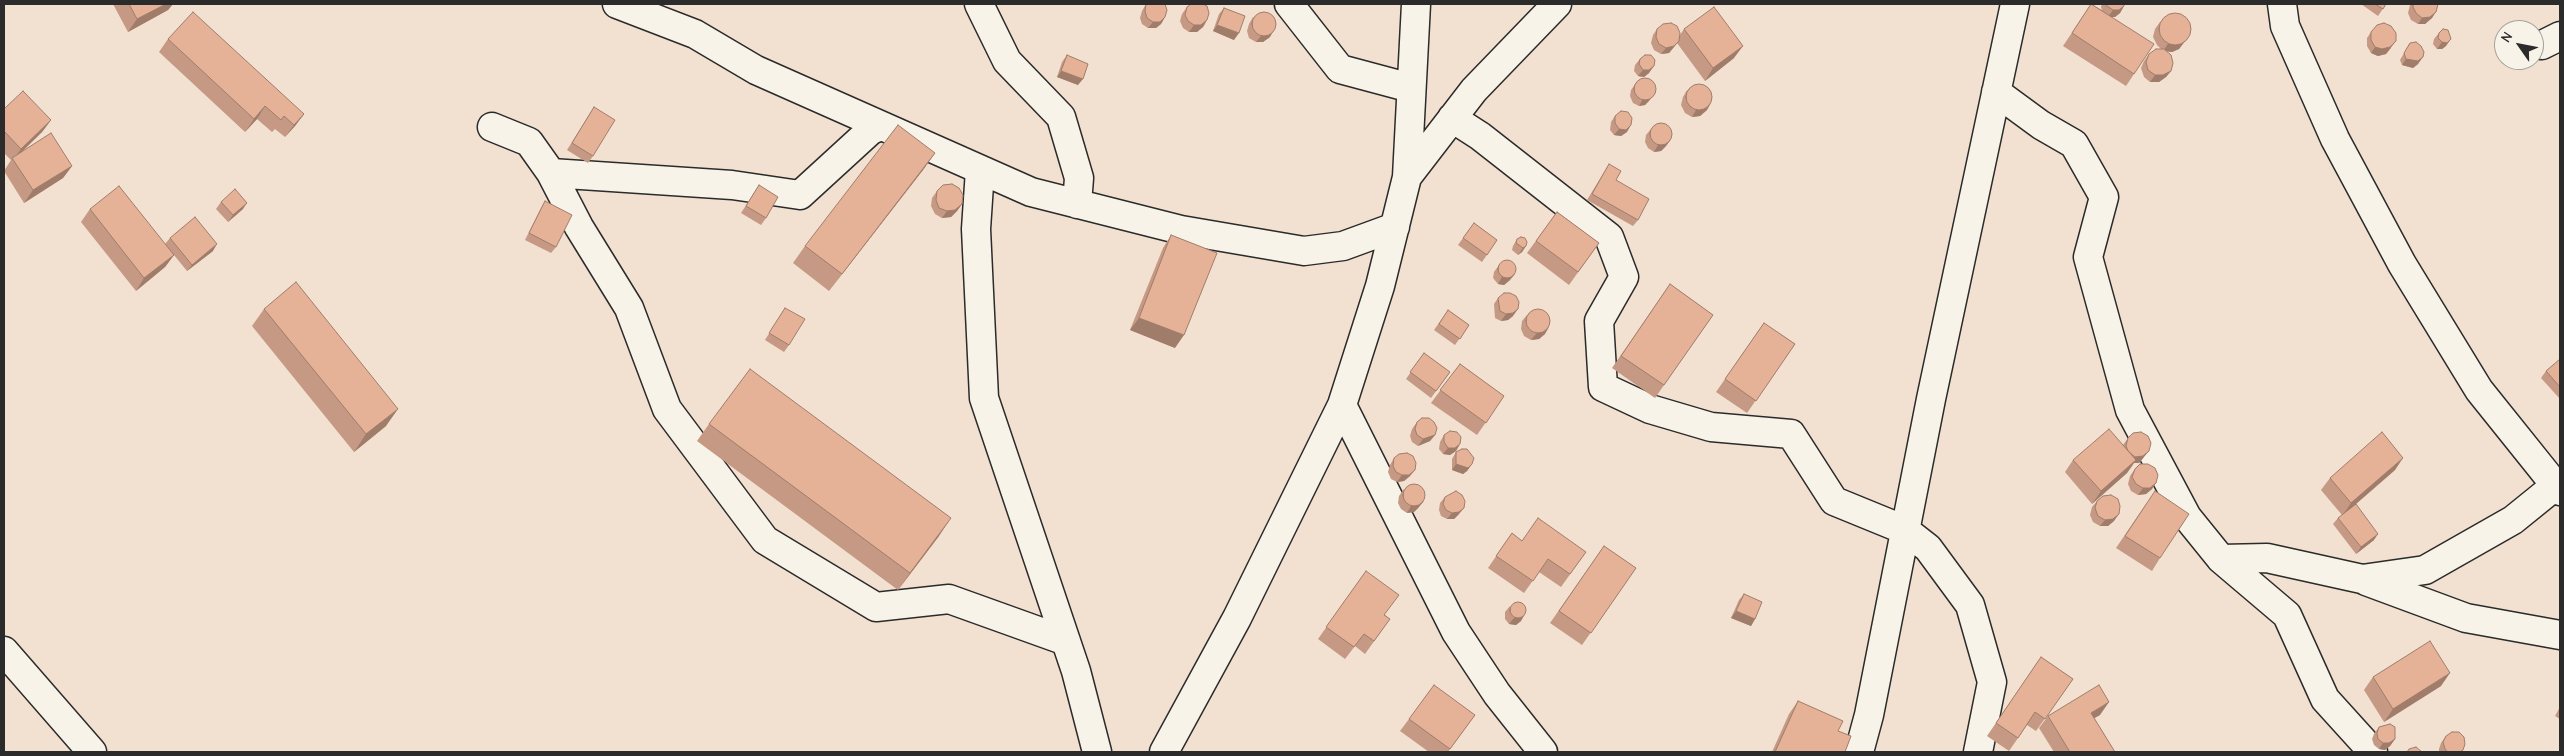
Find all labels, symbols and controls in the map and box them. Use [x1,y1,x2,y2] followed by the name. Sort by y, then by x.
[2494,20,2544,70] north arrow
[2497,29,2516,46] text: N

